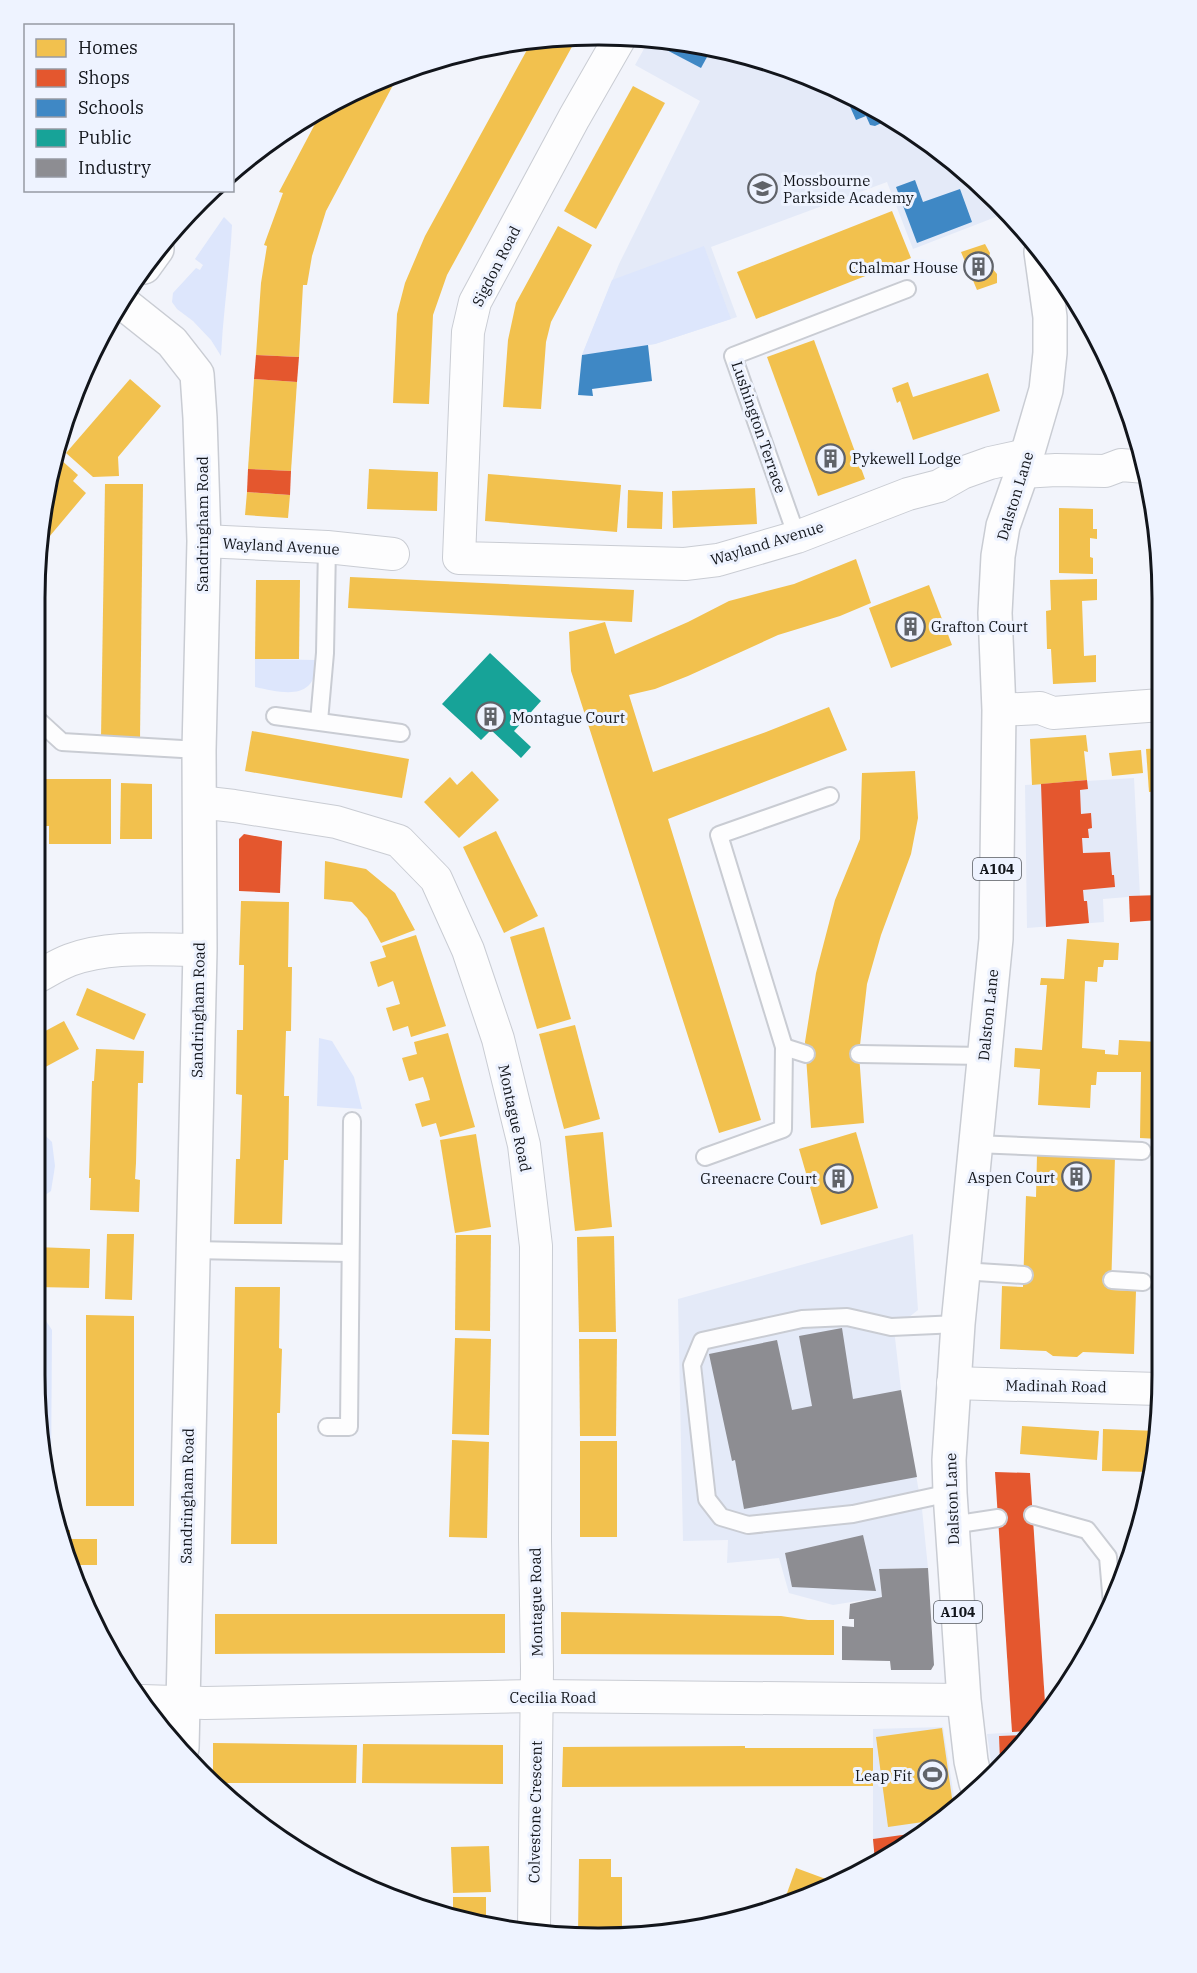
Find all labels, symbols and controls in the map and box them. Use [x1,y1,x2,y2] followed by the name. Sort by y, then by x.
[24,24,234,192] legend
[78,36,138,59] text: Homes
[78,66,130,89] text: Shops
[78,96,144,119] text: Schools
[78,126,132,149] text: Public
[78,156,151,179] text: Industry
[783,171,914,207] place label: Mossbourne Parkside Academy
[746,173,778,205] school or university icon: Mossbourne Parkside Academy
[468,222,524,310] street label: Sigdon Road
[963,251,995,283] building icon: Chalmar House
[849,258,958,277] place label: Chalmar House
[728,359,790,495] street label: Lushington Terrace
[815,442,847,474] building icon: Pykewell Lodge
[852,449,961,468] place label: Pykewell Lodge
[992,449,1038,543] street label: Dalston Lane
[193,456,212,592] street label: Sandringham Road
[708,517,826,569] street label: Wayland Avenue
[222,533,340,559] street label: Wayland Avenue
[894,610,926,642] building icon: Grafton Court
[931,617,1028,636] place label: Grafton Court
[475,701,507,733] building icon: Montague Court
[512,708,625,727] place label: Montague Court
[973,858,1021,880] road number: A104
[187,942,209,1078] street label: Sandringham Road
[974,968,1002,1062] street label: Dalston Lane
[494,1063,536,1173] street label: Montague Road
[1060,1161,1092,1193] building icon: Aspen Court
[822,1162,854,1194] building icon: Greenacre Court
[968,1168,1055,1187] place label: Aspen Court
[700,1169,817,1188] place label: Greenacre Court
[1005,1376,1107,1396] street label: Madinah Road
[176,1428,198,1564] street label: Sandringham Road
[941,1453,963,1545] street label: Dalston Lane
[526,1547,546,1657] street label: Montague Road
[934,1601,982,1623] road number: A104
[510,1688,596,1707] street label: Cecilia Road
[524,1741,546,1883] street label: Colvestone Crescent
[917,1759,949,1791] sports icon: Leap Fit
[855,1766,912,1785] place label: Leap Fit

